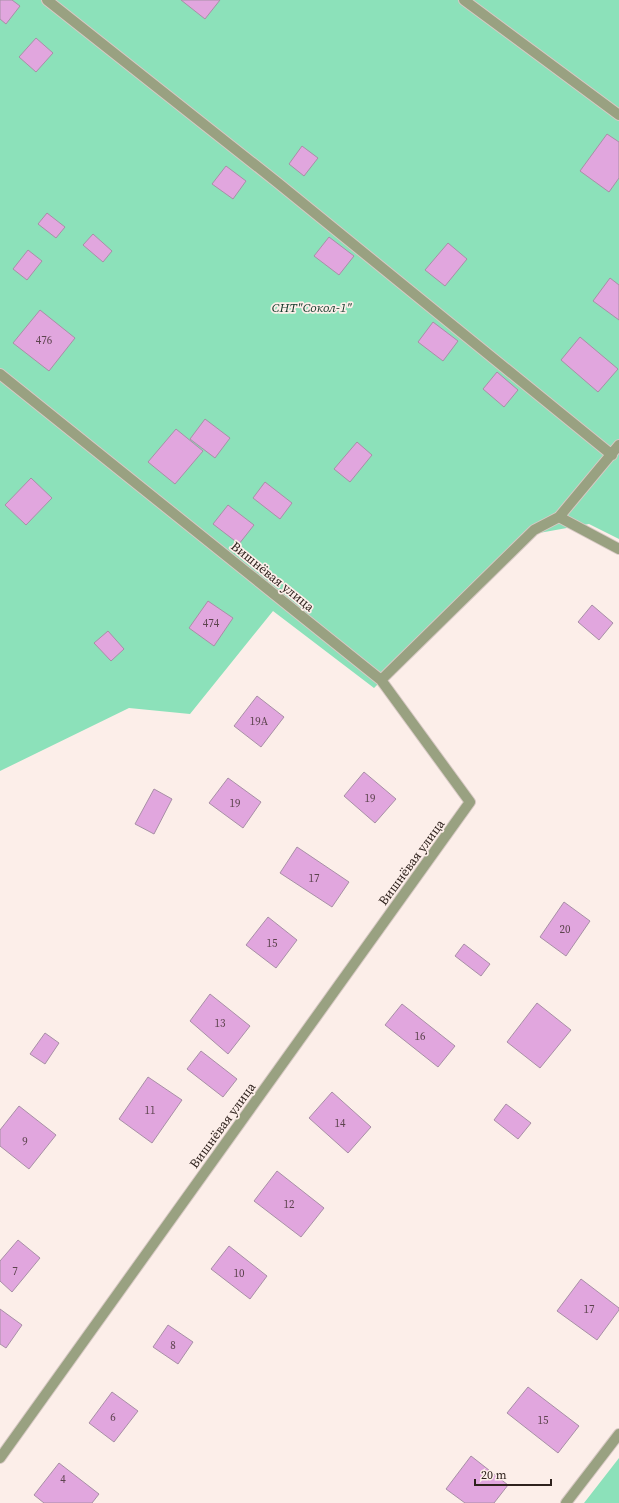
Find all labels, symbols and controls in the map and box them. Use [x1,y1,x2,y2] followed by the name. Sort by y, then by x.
[272,299,353,316] park label: СНТ"Сокол-1"
[36,333,53,348] house number: 476
[228,538,318,615] street label: Вишнёвая улица
[203,616,220,631] house number: 474
[250,714,269,729] house number: 19А
[365,791,376,806] house number: 19
[230,796,241,811] house number: 19
[374,816,449,909] street label: Вишнёвая улица
[309,871,320,886] house number: 17
[560,922,571,937] house number: 20
[267,936,278,951] house number: 15
[215,1016,226,1031] house number: 13
[415,1029,426,1044] house number: 16
[185,1079,260,1172] street label: Вишнёвая улица
[145,1103,156,1118] house number: 11
[335,1116,346,1131] house number: 14
[22,1134,28,1149] house number: 9
[284,1197,295,1212] house number: 12
[12,1264,18,1279] house number: 7
[234,1266,245,1281] house number: 10
[584,1302,595,1317] house number: 17
[170,1338,176,1353] house number: 8
[110,1410,116,1425] house number: 6
[538,1413,549,1428] house number: 15
[475,1461,551,1487] scale bar
[481,1467,507,1483] text: 20 m
[60,1472,66,1487] house number: 4

